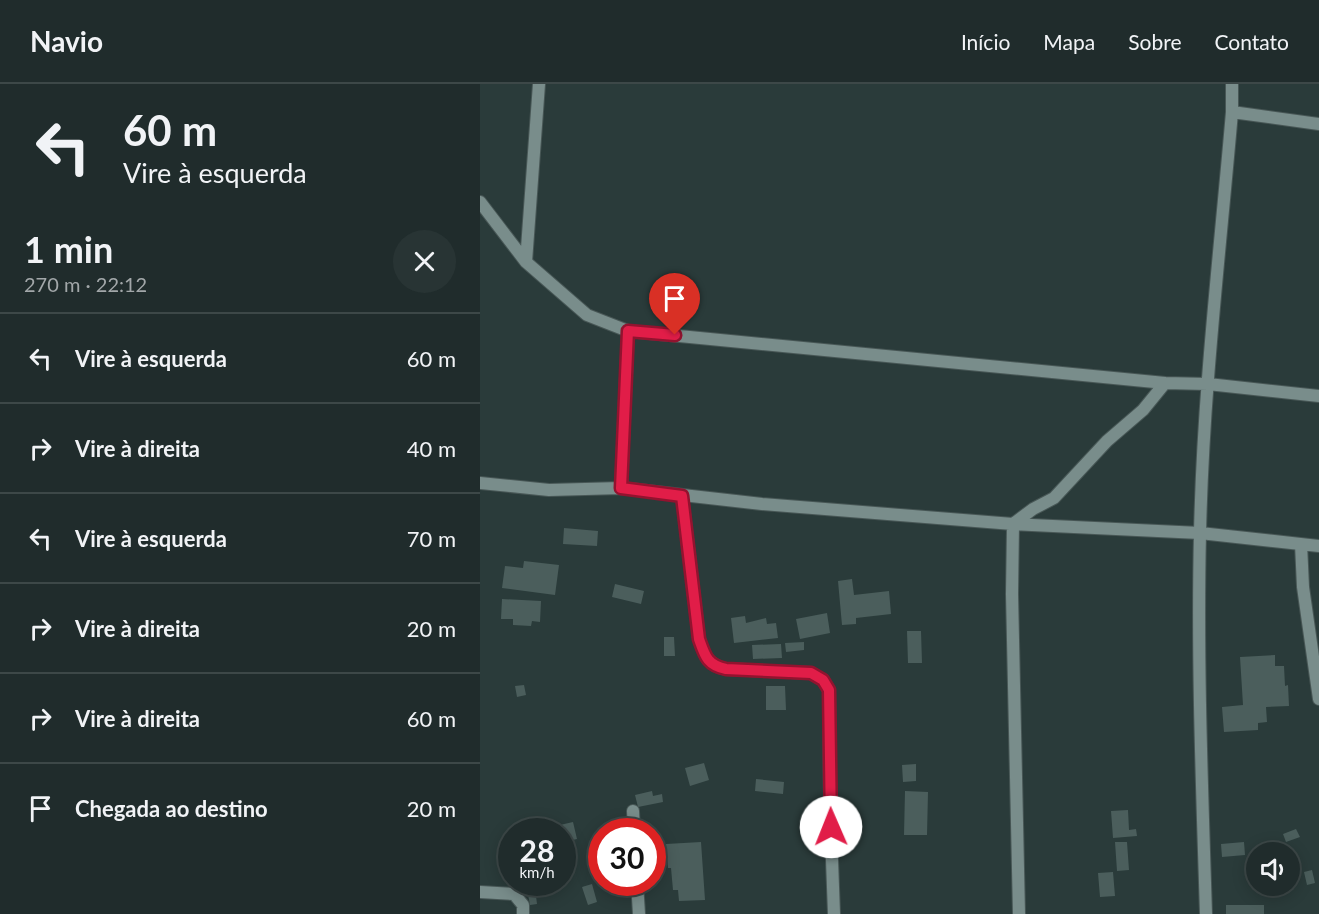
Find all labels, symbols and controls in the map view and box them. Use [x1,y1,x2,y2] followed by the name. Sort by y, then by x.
[30,24,103,58] text: Navio
[961,29,1010,54] text: Início
[1043,29,1095,54] text: Mapa
[1128,29,1181,54] text: Sobre
[1214,29,1289,54] text: Contato
[123,105,217,155] text: 60 m
[24,108,102,186] icon: left
[123,156,307,189] text: Vire à esquerda
[24,227,113,271] text: 1 min
[393,230,456,293] button: close
[24,272,147,296] text: 270 m · 22:12
[649,273,700,335] pin
[658,282,691,315] icon: arrive
[24,342,57,375] icon: left
[75,345,227,372] text: Vire à esquerda
[407,345,456,372] text: 60 m
[24,432,57,465] icon: right
[75,435,200,462] text: Vire à direita
[407,435,456,462] text: 40 m
[24,522,57,555] icon: left
[75,525,227,552] text: Vire à esquerda
[407,525,456,552] text: 70 m
[24,612,57,645] icon: right
[75,615,200,642] text: Vire à direita
[407,615,456,642] text: 20 m
[24,702,57,735] icon: right
[75,705,200,732] text: Vire à direita
[407,705,456,732] text: 60 m
[24,792,57,825] icon: arrive
[75,795,268,822] text: Chegada ao destino
[407,795,456,822] text: 20 m
[799,795,863,859] position arrow
[588,818,666,896] speed limit sign: 30
[520,832,554,868] text: 28
[1246,842,1300,896] map controls
[1246,842,1300,896] button: sound
[519,863,555,881] text: km/h

